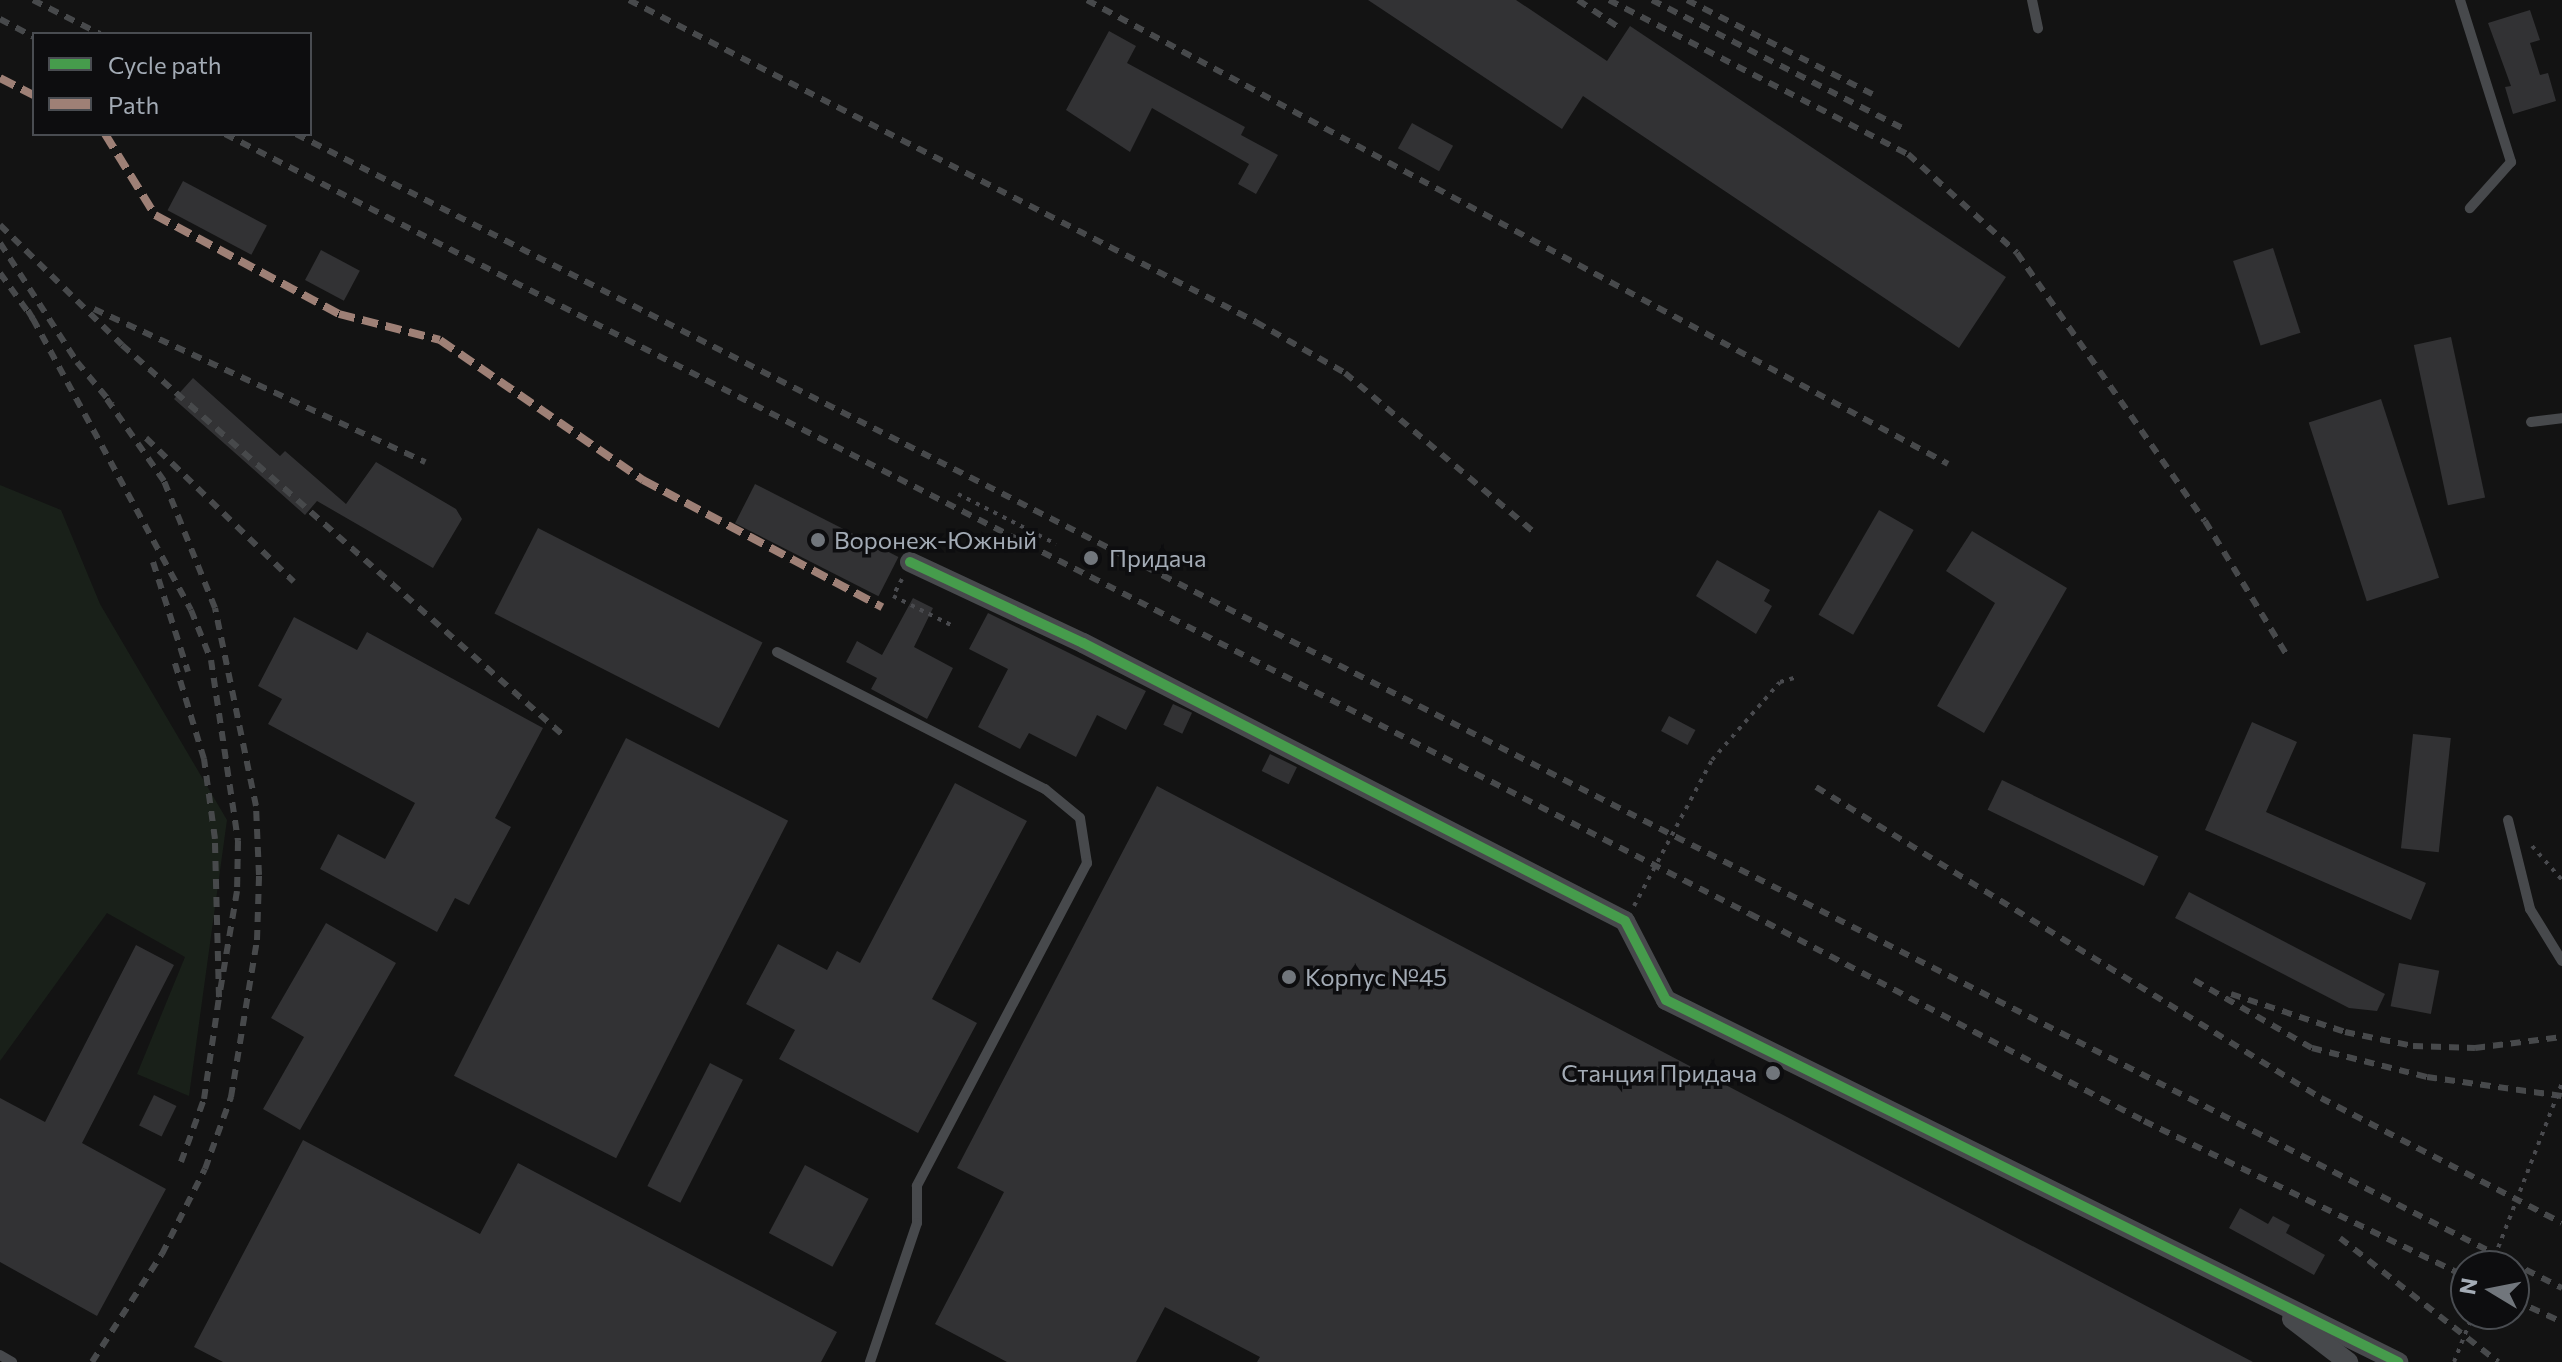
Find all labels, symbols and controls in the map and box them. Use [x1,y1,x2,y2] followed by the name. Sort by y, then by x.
[32,32,312,136] legend
[108,50,222,79] text: Cycle path
[108,90,159,119] text: Path
[834,526,1037,554] place label: Воронеж-Южный
[809,531,827,549] marker: Воронеж-Южный
[1109,544,1206,572] place label: Придача
[1080,547,1102,569] marker: Придача
[1305,963,1447,991] place label: Корпус №45
[1280,968,1298,986] marker: Корпус №45
[1561,1059,1757,1087] place label: Станция Придача
[1764,1064,1782,1082] marker: Станция Придача
[2450,1250,2530,1330] north arrow
[2453,1276,2483,1297] text: N

